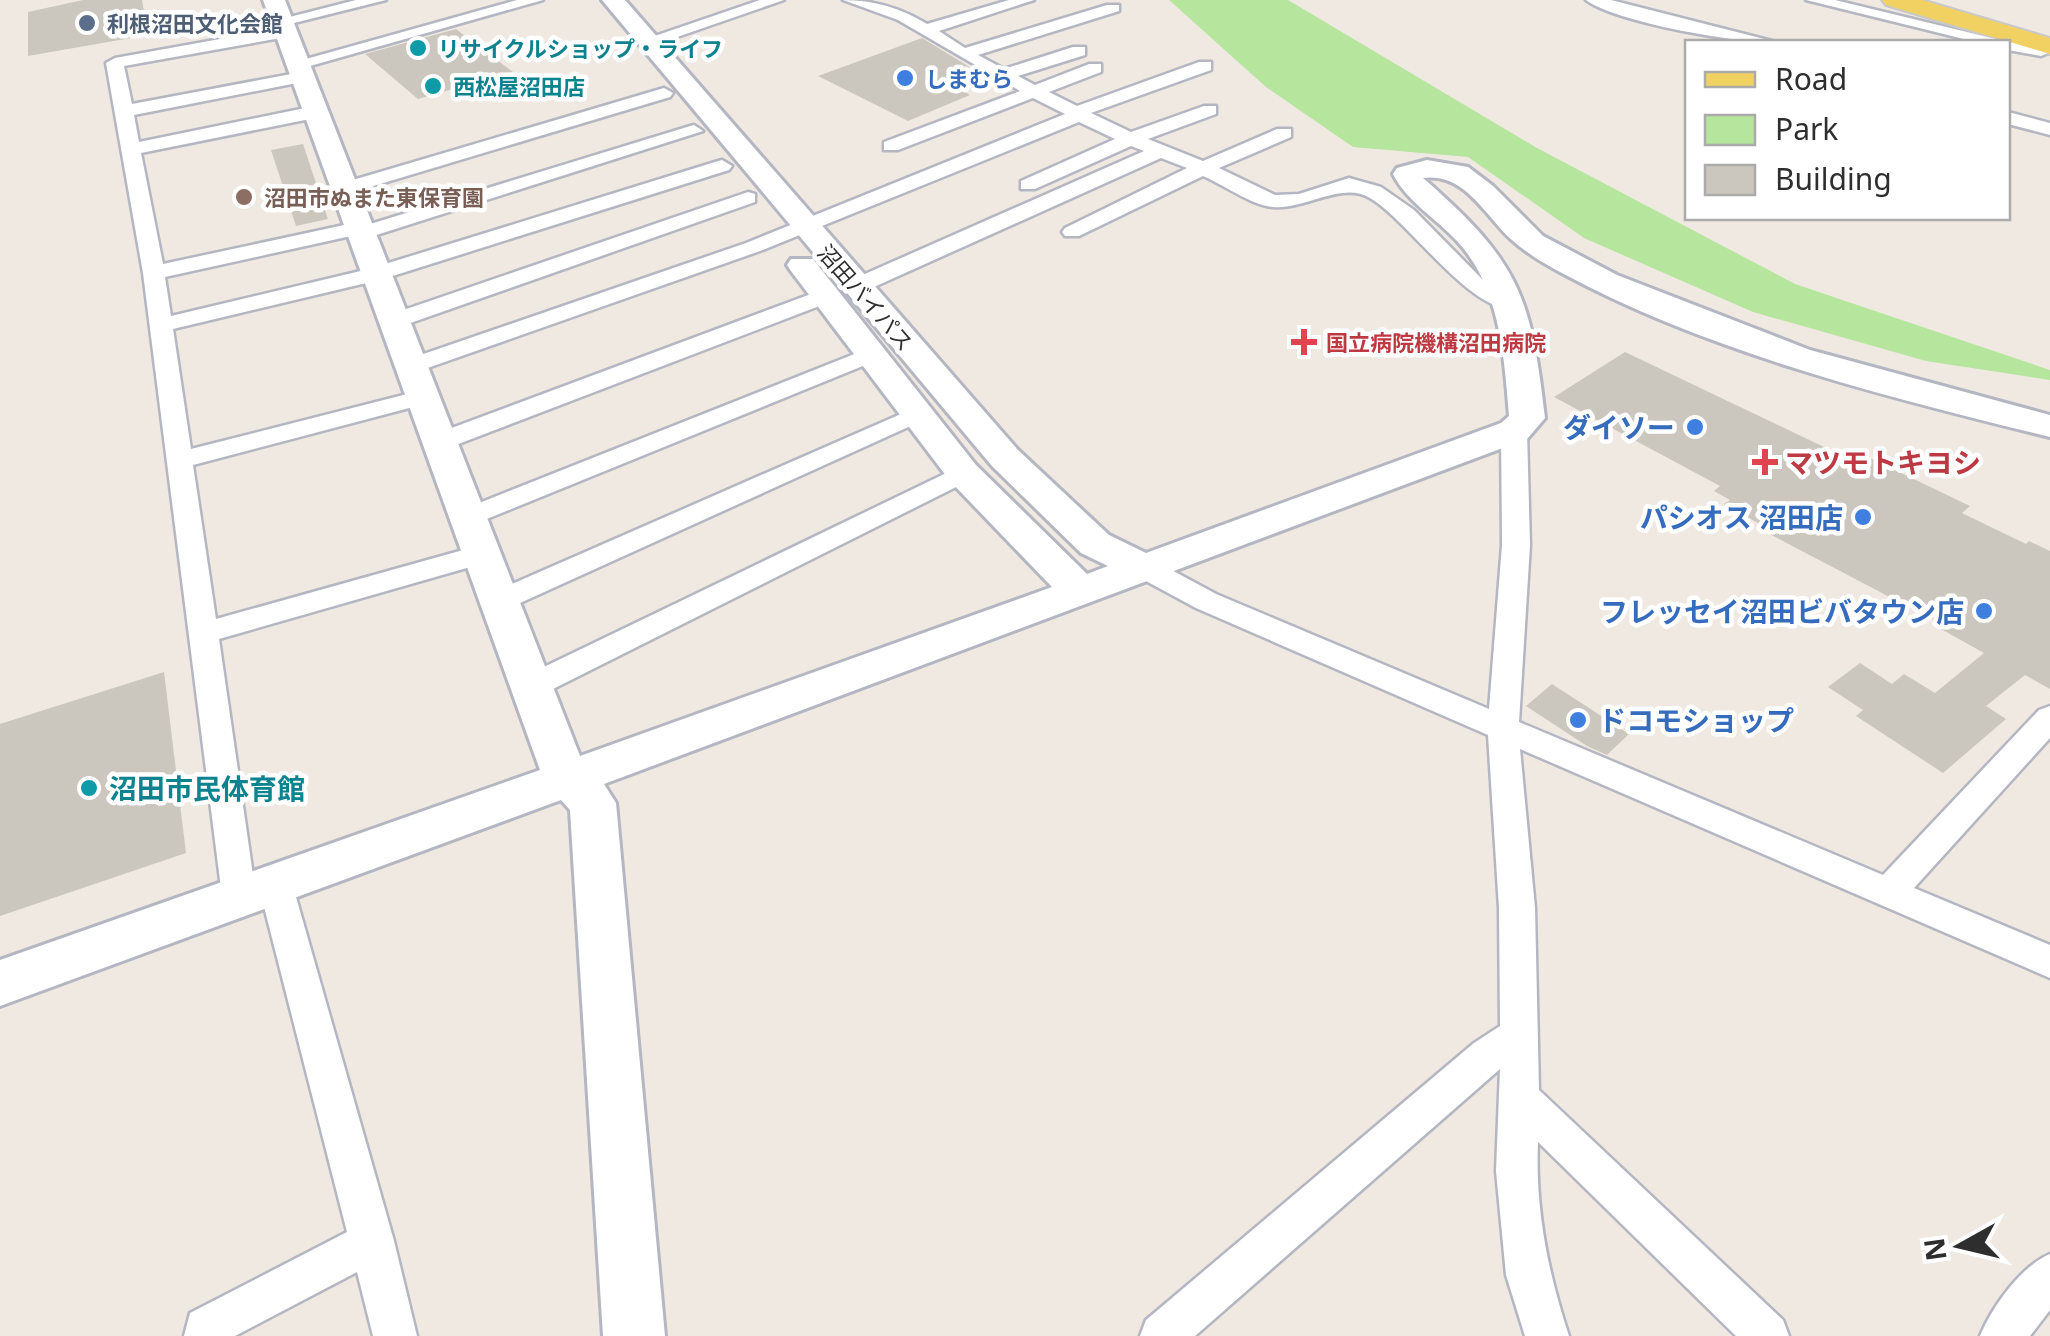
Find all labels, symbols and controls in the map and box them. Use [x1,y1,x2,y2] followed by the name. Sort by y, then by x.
[107,8,283,38] place label: 利根沼田文化会館
[76,12,98,34] marker: 利根沼田文化会館
[438,33,723,63] place label: リサイクルショップ・ライフ
[407,37,429,59] marker: リサイクルショップ・ライフ
[1685,40,2010,220] legend
[1775,58,1847,99] text: Road
[925,63,1013,93] place label: しまむら
[894,67,916,89] marker: しまむら
[453,71,585,101] place label: 西松屋沼田店
[422,75,444,97] marker: 西松屋沼田店
[1775,108,1838,149] text: Park
[1775,158,1892,199] text: Building
[264,182,484,212] place label: 沼田市ぬまた東保育園
[233,186,255,208] marker: 沼田市ぬまた東保育園
[812,238,920,356] street label: 沼田バイパス
[1326,327,1546,357] place label: 国立病院機構沼田病院
[1291,329,1317,355] marker: 国立病院機構沼田病院
[1563,408,1675,446] place label: ダイソー
[1684,416,1706,438] marker: ダイソー
[1785,443,1981,481] place label: マツモトキヨシ
[1754,451,1776,473] marker: マツモトキヨシ
[1640,498,1843,536] place label: パシオス 沼田店
[1852,506,1874,528] marker: パシオス 沼田店
[1600,592,1964,630] place label: フレッセイ沼田ビバタウン店
[1973,600,1995,622] marker: フレッセイ沼田ビバタウン店
[1598,701,1794,739] place label: ドコモショップ
[1567,709,1589,731] marker: ドコモショップ
[109,769,305,807] place label: 沼田市民体育館
[78,777,100,799] marker: 沼田市民体育館
[1910,1196,2010,1296] north arrow
[1914,1236,1955,1264] text: N

